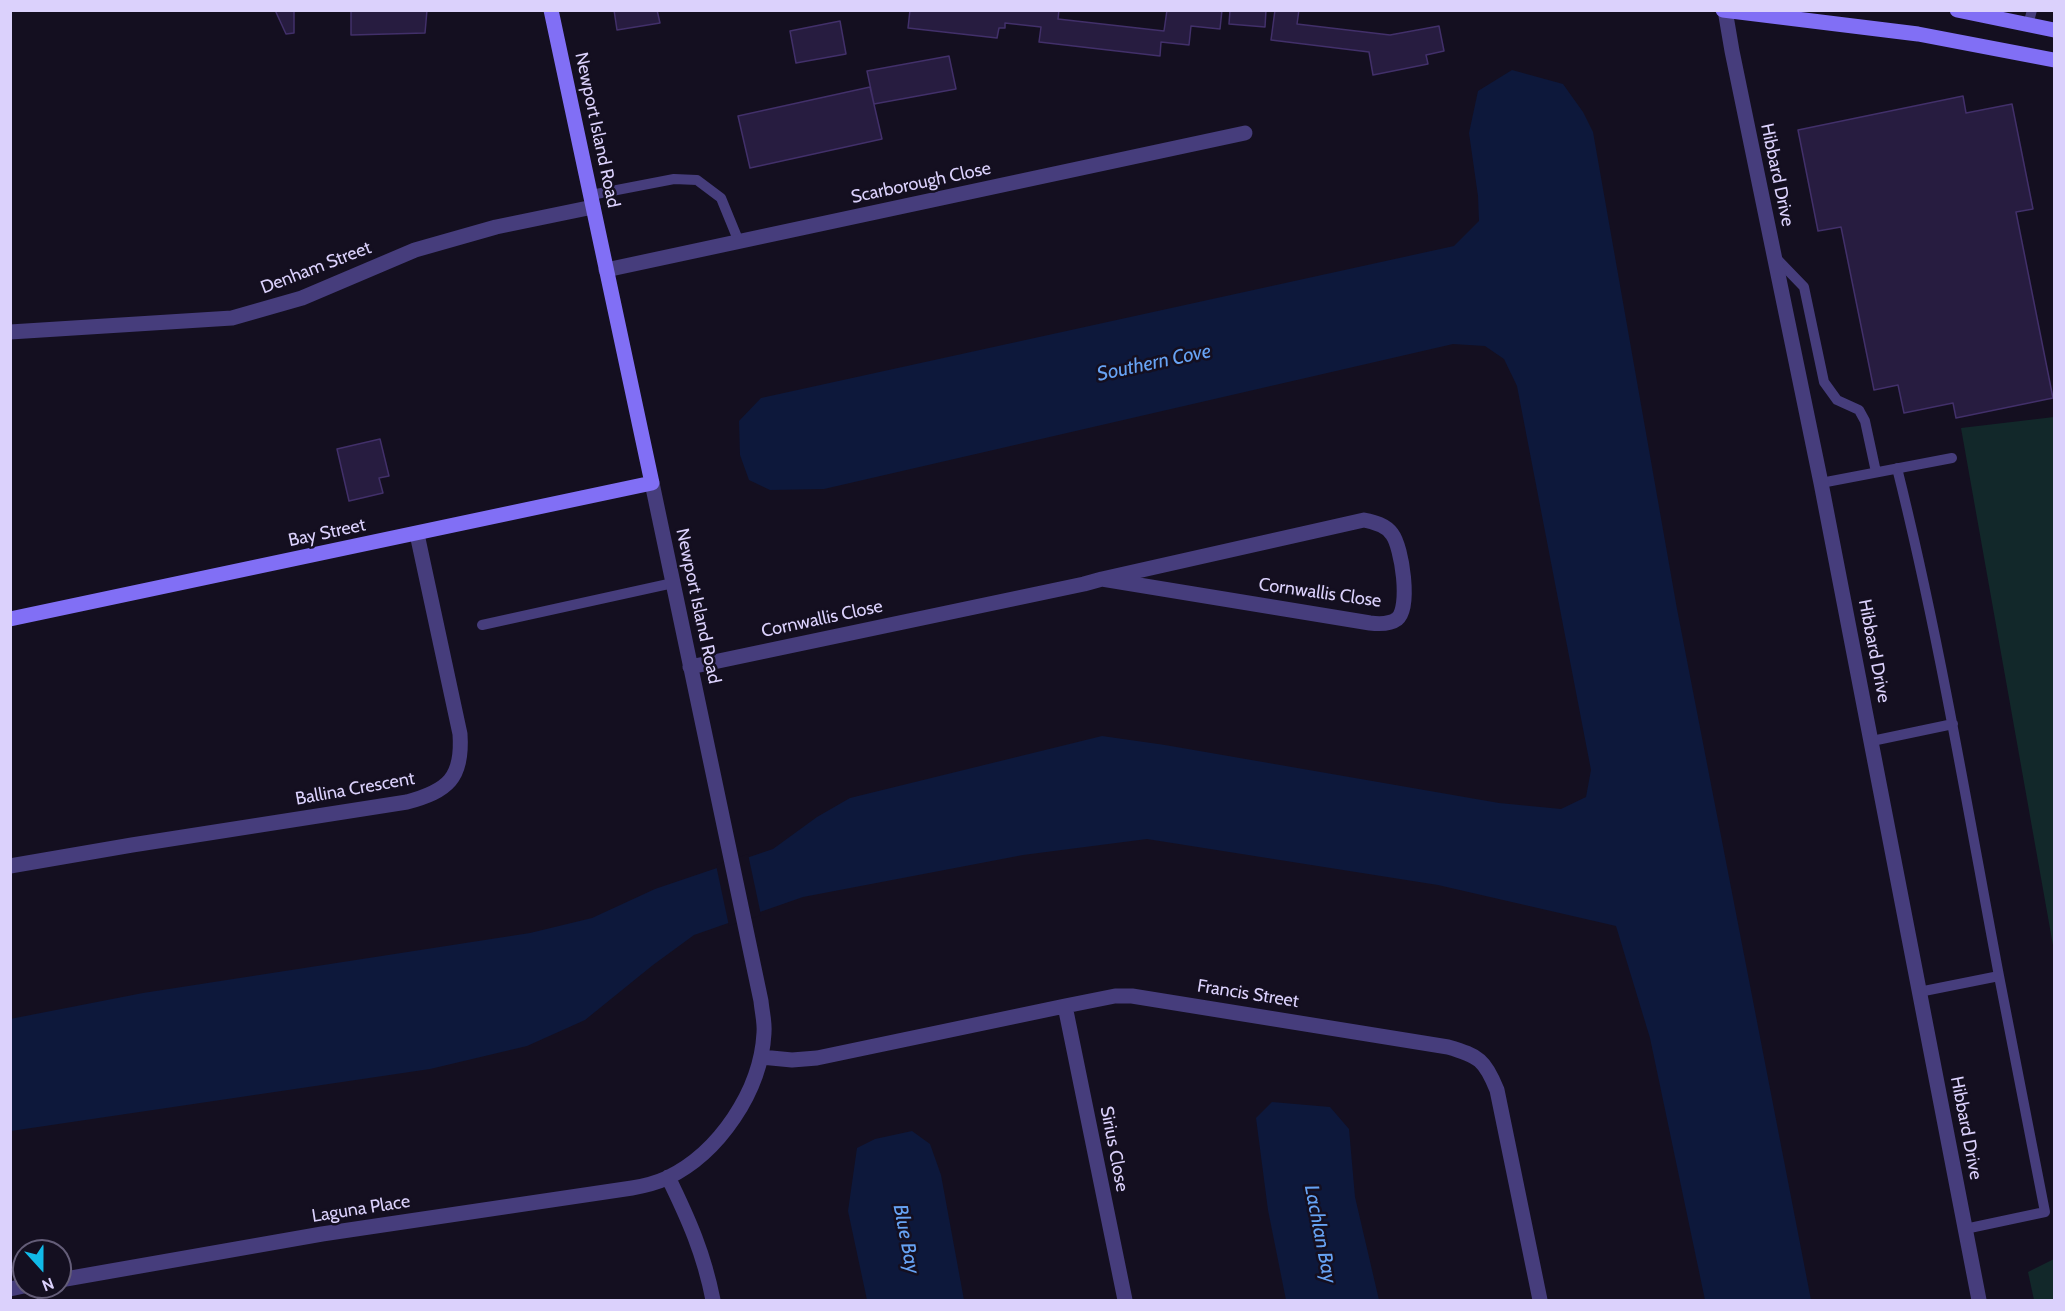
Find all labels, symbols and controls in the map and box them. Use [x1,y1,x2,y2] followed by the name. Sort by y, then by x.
[570,50,624,210] street label: Newport Island Road
[1756,121,1798,229] street label: Hibbard Drive
[849,158,993,208] street label: Scarborough Close
[258,237,374,299] street label: Denham Street
[1095,339,1213,387] water label: Southern Cove
[286,514,368,552] street label: Bay Street
[671,526,725,686] street label: Newport Island Road
[1257,574,1383,612] street label: Cornwallis Close
[759,596,885,642] street label: Cornwallis Close
[1853,597,1895,705] street label: Hibbard Drive
[294,768,416,810] street label: Ballina Crescent
[1196,975,1300,1013] street label: Francis Street
[1945,1074,1987,1182] street label: Hibbard Drive
[1095,1104,1133,1194] street label: Sirius Close
[1299,1183,1341,1285] water label: Lachlan Bay
[310,1191,412,1227] street label: Laguna Place
[888,1202,924,1276] water label: Blue Bay
[12,1239,72,1299] north arrow
[39,1274,57,1295] text: N

